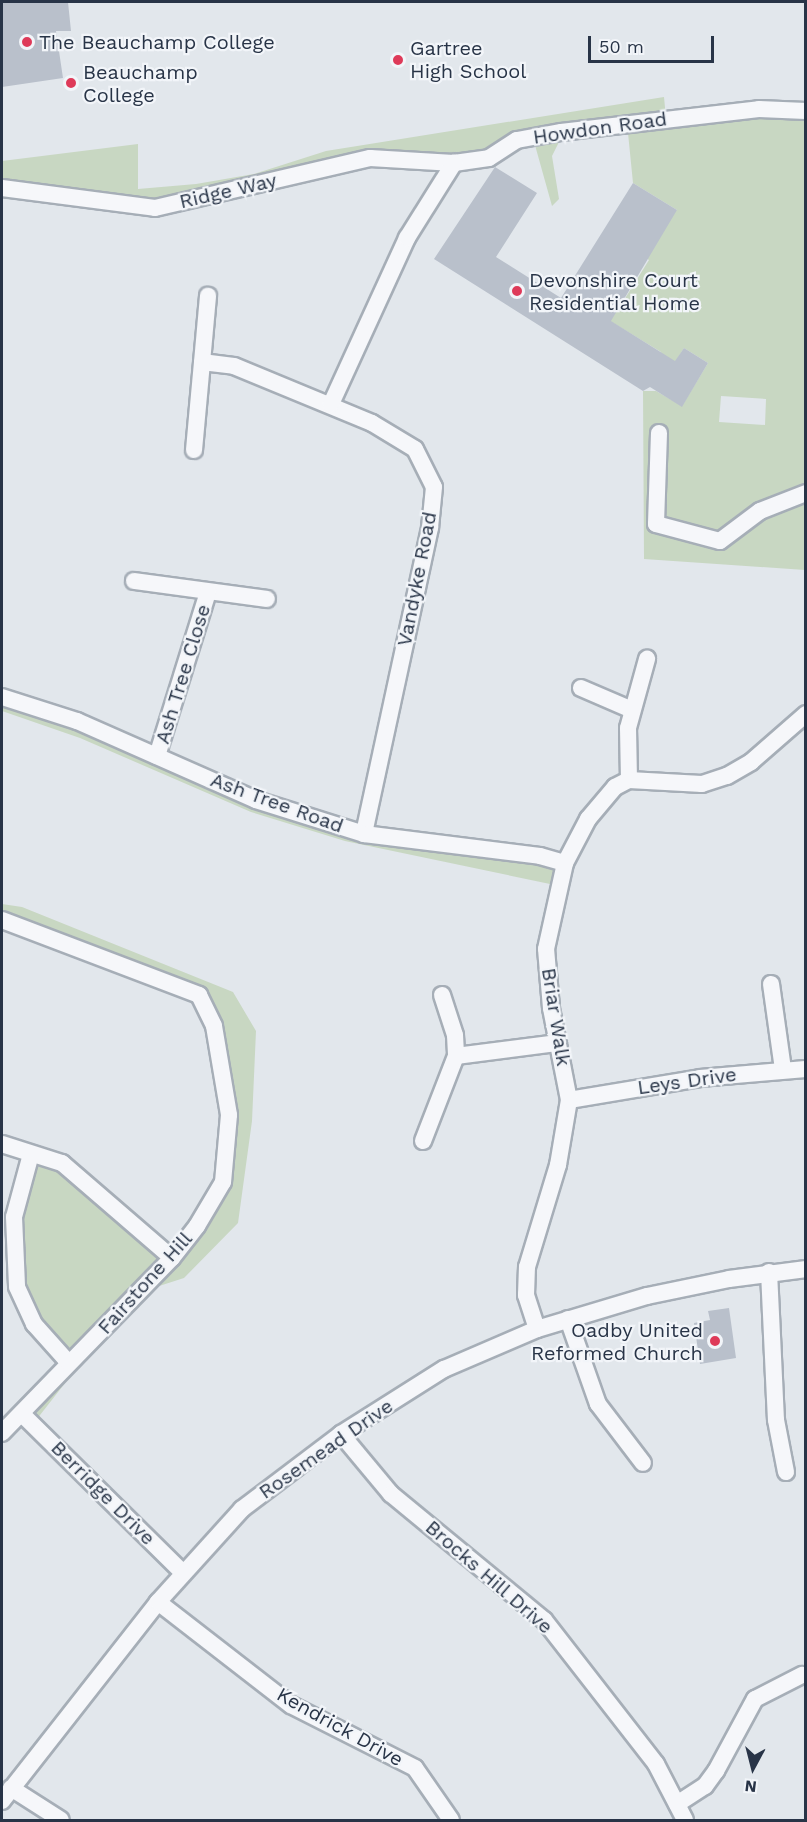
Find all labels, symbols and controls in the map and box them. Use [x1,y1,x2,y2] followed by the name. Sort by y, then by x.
[591,24,717,62] scale bar
[39,30,275,54] place label: The Beauchamp College
[20,35,34,49] marker: The Beauchamp College
[410,36,526,83] place label: Gartree High School
[599,36,644,57] text: 50 m
[391,53,405,67] marker: Gartree High School
[83,60,198,107] place label: Beauchamp College
[64,76,78,90] marker: Beauchamp College
[531,107,669,149] street label: Howdon Road
[177,168,279,214] street label: Ridge Way
[529,268,701,315] place label: Devonshire Court Residential Home
[510,284,524,298] marker: Devonshire Court Residential Home
[392,510,442,648] street label: Vandyke Road
[150,601,216,747] street label: Ash Tree Close
[207,768,347,838] street label: Ash Tree Road
[536,966,576,1068] street label: Briar Walk
[636,1062,738,1100] street label: Leys Drive
[93,1227,197,1339] street label: Fairstone Hill
[531,1318,703,1365] place label: Oadby United Reformed Church
[708,1334,722,1348] marker: Oadby United Reformed Church
[254,1394,398,1504] street label: Rosemead Drive
[46,1436,160,1550] street label: Berridge Drive
[420,1515,558,1639] street label: Brocks Hill Drive
[272,1682,408,1772] street label: Kendrick Drive
[723,1738,783,1798] north arrow
[744,1776,758,1797] text: N

